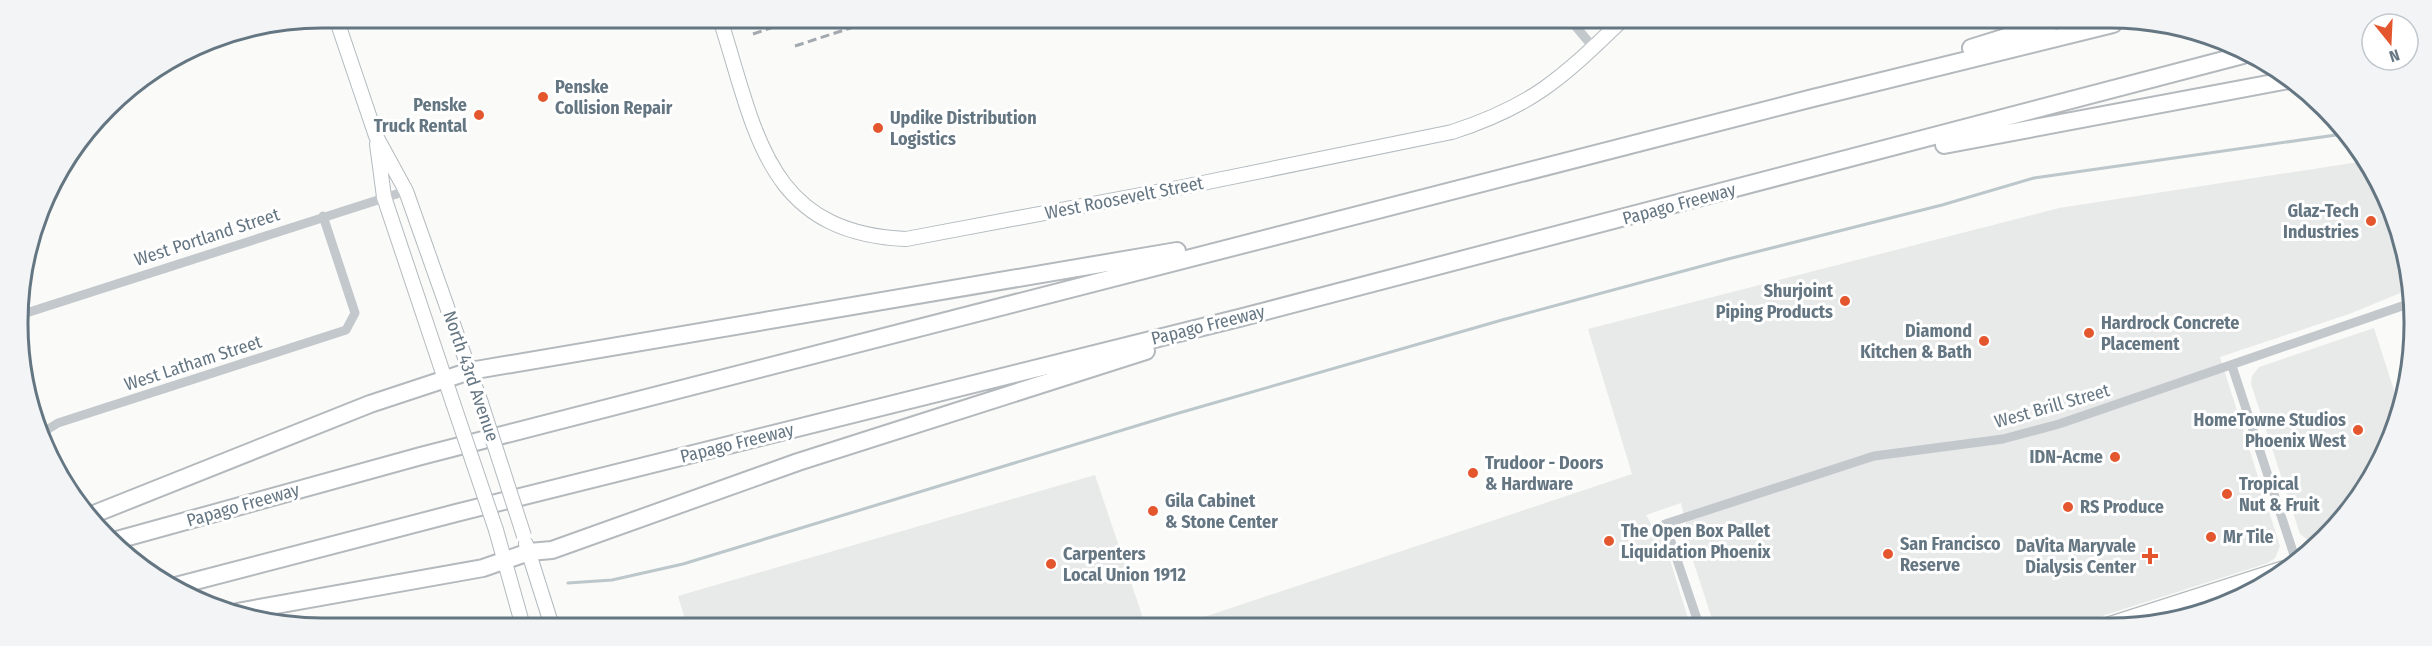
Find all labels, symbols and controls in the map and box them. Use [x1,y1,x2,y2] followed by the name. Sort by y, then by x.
[2360,12,2420,72] north arrow
[2387,45,2402,66] text: N
[555,76,673,119] place label: Penske Collision Repair
[536,90,550,104] marker: Penske Collision Repair
[374,94,467,137] place label: Penske Truck Rental
[890,107,1037,150] place label: Updike Distribution Logistics
[472,108,486,122] marker: Penske Truck Rental
[871,121,885,135] marker: Updike Distribution Logistics
[1043,172,1205,224] street label: West Roosevelt Street
[1620,178,1738,230] street label: Papago Freeway
[2283,200,2359,243] place label: Glaz-Tech Industries
[132,203,283,271] street label: West Portland Street
[2364,214,2378,228] marker: Glaz-Tech Industries
[1716,280,1834,323] place label: Shurjoint Piping Products
[1838,294,1852,308] marker: Shurjoint Piping Products
[1149,300,1267,350] street label: Papago Freeway
[438,308,504,444] street label: North 43rd Avenue
[2101,312,2239,355] place label: Hardrock Concrete Placement
[1860,320,1972,363] place label: Diamond Kitchen & Bath
[2082,326,2096,340] marker: Hardrock Concrete Placement
[122,330,265,396] street label: West Latham Street
[1977,334,1991,348] marker: Diamond Kitchen & Bath
[1992,379,2112,433] street label: West Brill Street
[2194,409,2347,452] place label: HomeTowne Studios Phoenix West
[678,418,796,468] street label: Papago Freeway
[2351,423,2365,437] marker: HomeTowne Studios Phoenix West
[2030,446,2103,468] place label: IDN-Acme
[2108,450,2122,464] marker: IDN-Acme
[1485,452,1603,495] place label: Trudoor - Doors & Hardware
[1466,466,1480,480] marker: Trudoor - Doors & Hardware
[2239,473,2320,516] place label: Tropical Nut & Fruit
[184,478,302,532] street label: Papago Freeway
[2220,487,2234,501] marker: Tropical Nut & Fruit
[1165,490,1278,533] place label: Gila Cabinet & Stone Center
[2080,496,2164,518] place label: RS Produce
[2061,500,2075,514] marker: RS Produce
[1146,504,1160,518] marker: Gila Cabinet & Stone Center
[1621,520,1771,563] place label: The Open Box Pallet Liquidation Phoenix
[2223,526,2274,548] place label: Mr Tile
[2204,530,2218,544] marker: Mr Tile
[1900,533,2001,576] place label: San Francisco Reserve
[1602,534,1616,548] marker: The Open Box Pallet Liquidation Phoenix
[2016,535,2136,578] place label: DaVita Maryvale Dialysis Center
[1063,543,1186,586] place label: Carpenters Local Union 1912
[1881,547,1895,561] marker: San Francisco Reserve
[2141,547,2159,565] marker: DaVita Maryvale Dialysis Center
[1044,557,1058,571] marker: Carpenters Local Union 1912

